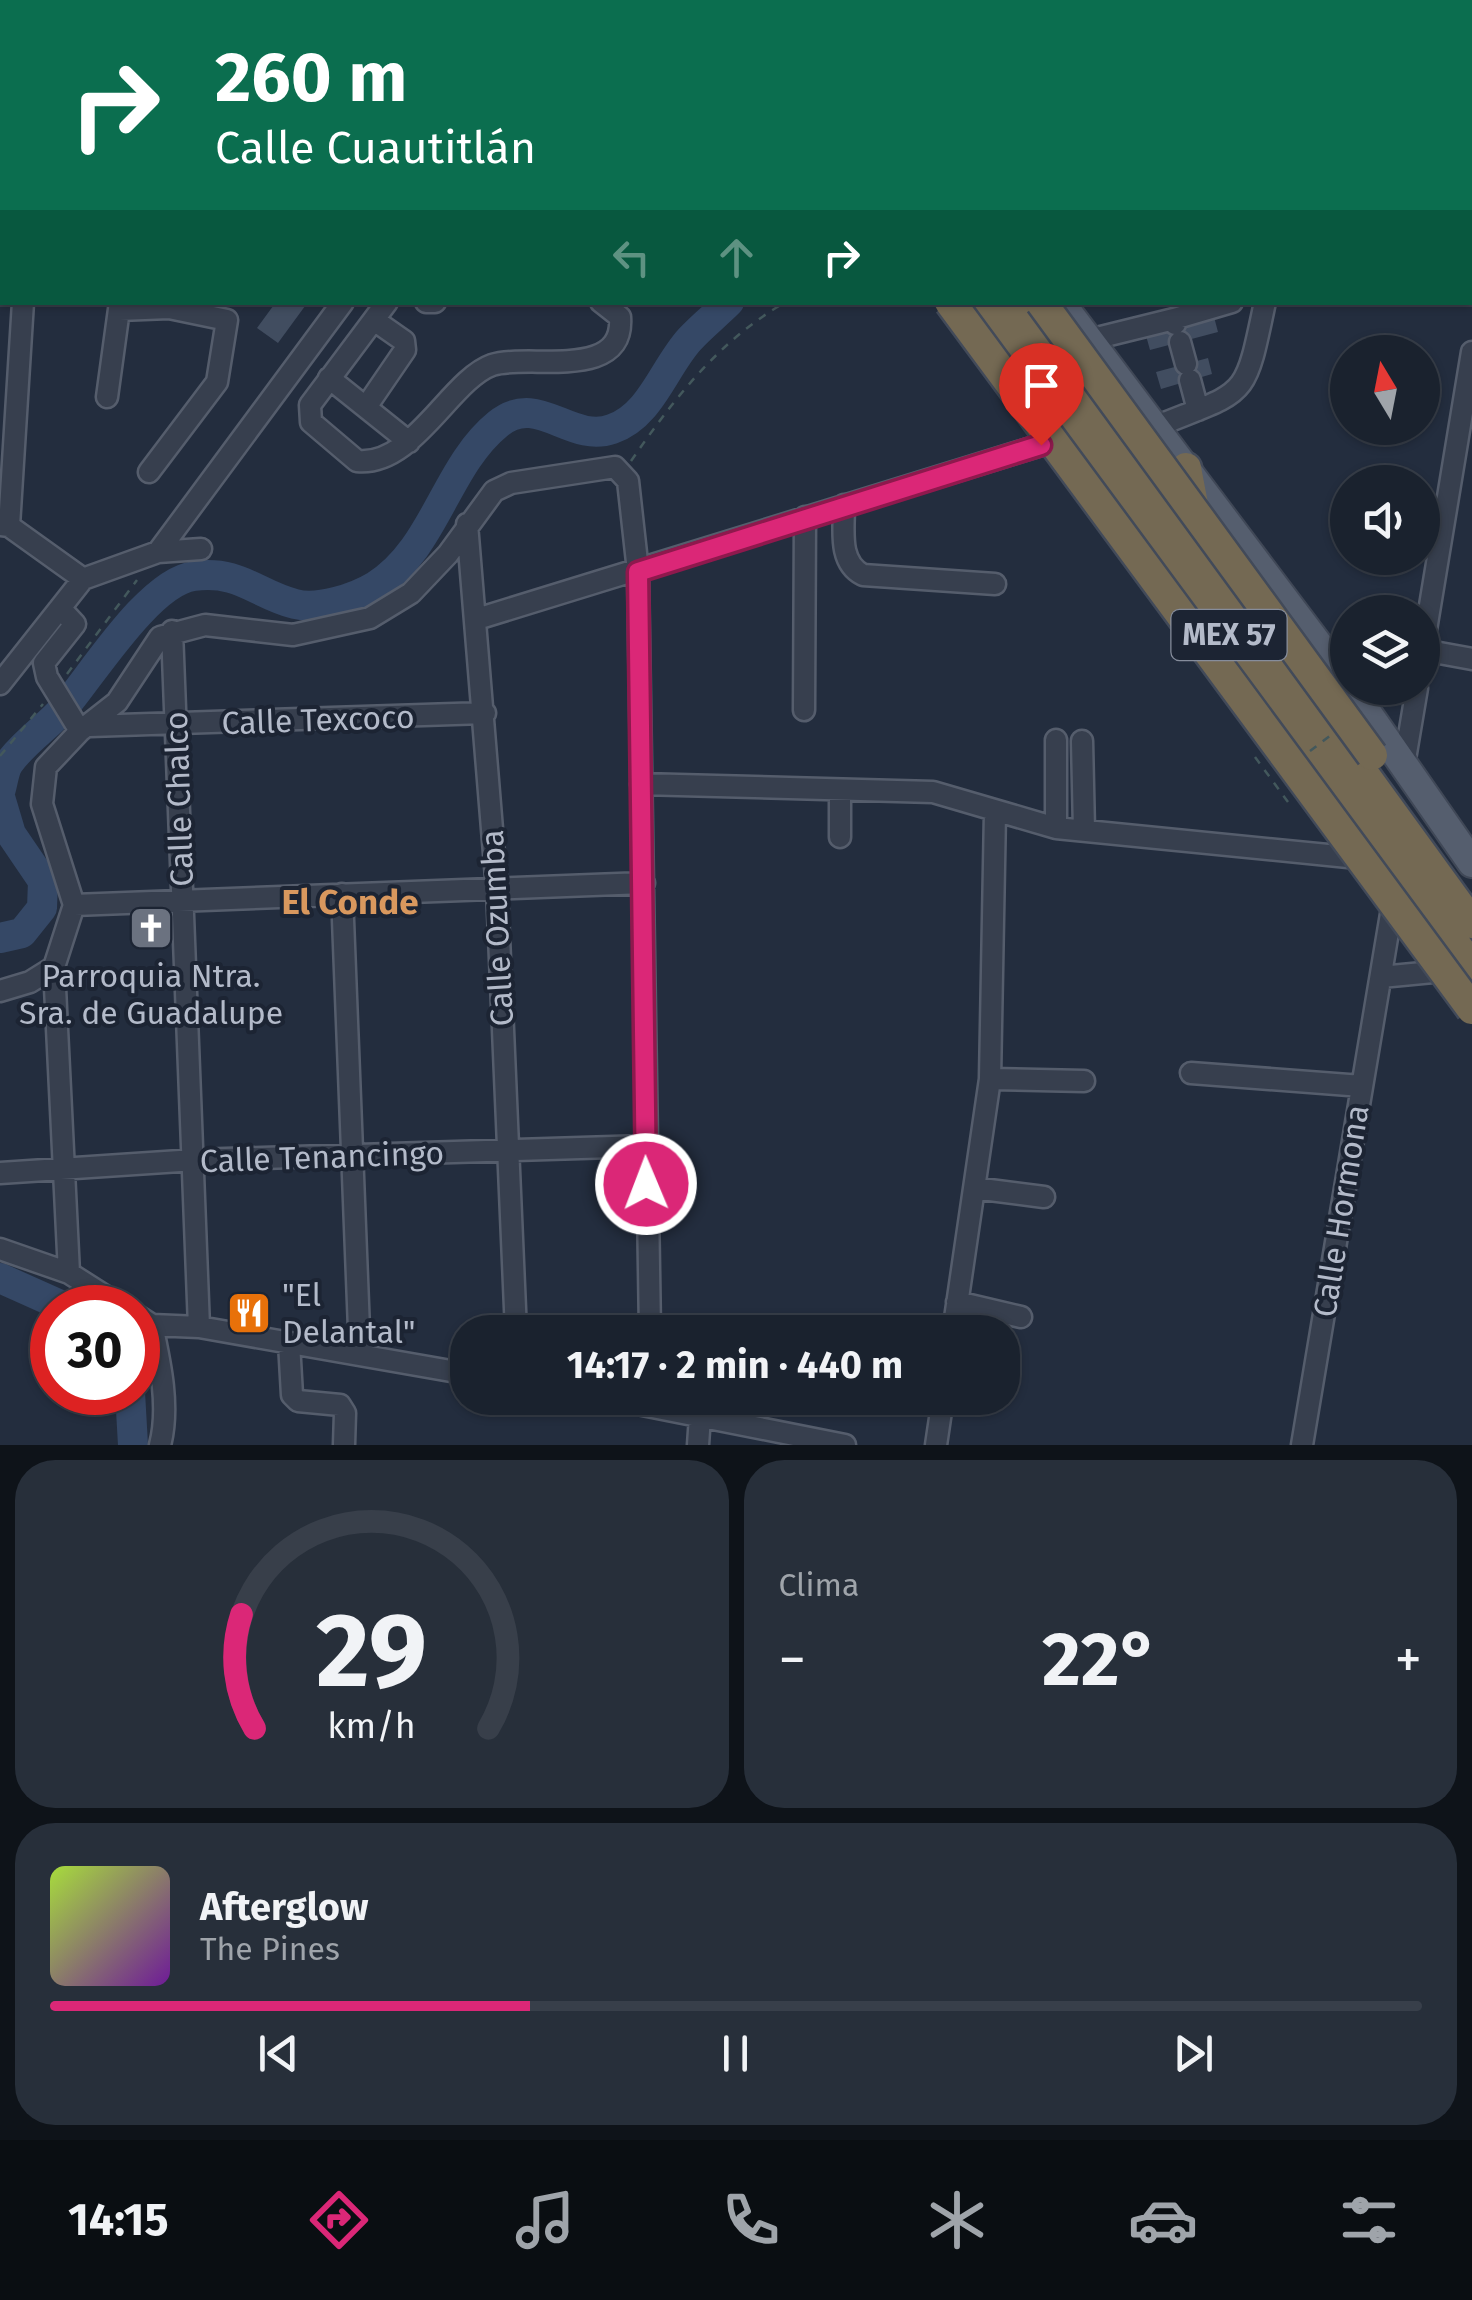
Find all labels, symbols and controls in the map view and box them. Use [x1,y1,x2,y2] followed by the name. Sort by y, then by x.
[215,36,407,120] text: 260 m
[50,40,180,170] icon: right
[215,121,536,175] text: Calle Cuautitlán
[604,230,659,285] icon: left
[709,230,764,285] icon: ahead
[814,230,869,285] icon: right
[1330,335,1440,445] north arrow
[1330,335,1440,705] map controls
[999,343,1084,446] pin
[1014,358,1069,413] icon: arrive
[1330,465,1440,575] button: sound
[1330,595,1440,705] button: layers
[1172,610,1286,660] road number: MEX 57
[221,698,415,742] street label: Calle Texcoco
[157,711,201,887] street label: Calle Chalco
[473,829,521,1027] street label: Calle Ozumba
[281,881,419,923] district label: El Conde
[128,905,174,951] church icon: Parroquia Ntra. Sra. de Guadalupe
[19,957,283,1032] place label: Parroquia Ntra. Sra. de Guadalupe
[1305,1102,1377,1320] street label: Calle Hormona
[594,1132,698,1236] position arrow
[199,1134,445,1180] street label: Calle Tenancingo
[282,1276,416,1351] place label: "El Delantal"
[30,1285,160,1415] speed limit sign: 30
[226,1290,272,1336] restaurant icon: "El Delantal"
[567,1342,903,1388] text: 14:17 · 2 min · 440 m
[779,1566,859,1604] text: Clima
[316,1589,427,1714] text: 29
[1042,1615,1159,1705] text: 22°
[779,1627,806,1693] text: −
[1395,1627,1422,1693] text: +
[328,1705,416,1747] text: km/h
[200,1884,368,1930] text: Afterglow
[200,1930,340,1968] text: The Pines
[251,2026,306,2081] icon: previous
[708,2026,763,2081] icon: pause
[1166,2026,1221,2081] icon: next
[304,2185,374,2255] icon: directions
[510,2185,580,2255] icon: music
[716,2185,786,2255] icon: phone
[922,2185,992,2255] icon: climate
[1128,2185,1198,2255] icon: car
[1334,2185,1404,2255] icon: filters
[68,2193,169,2247] text: 14:15

